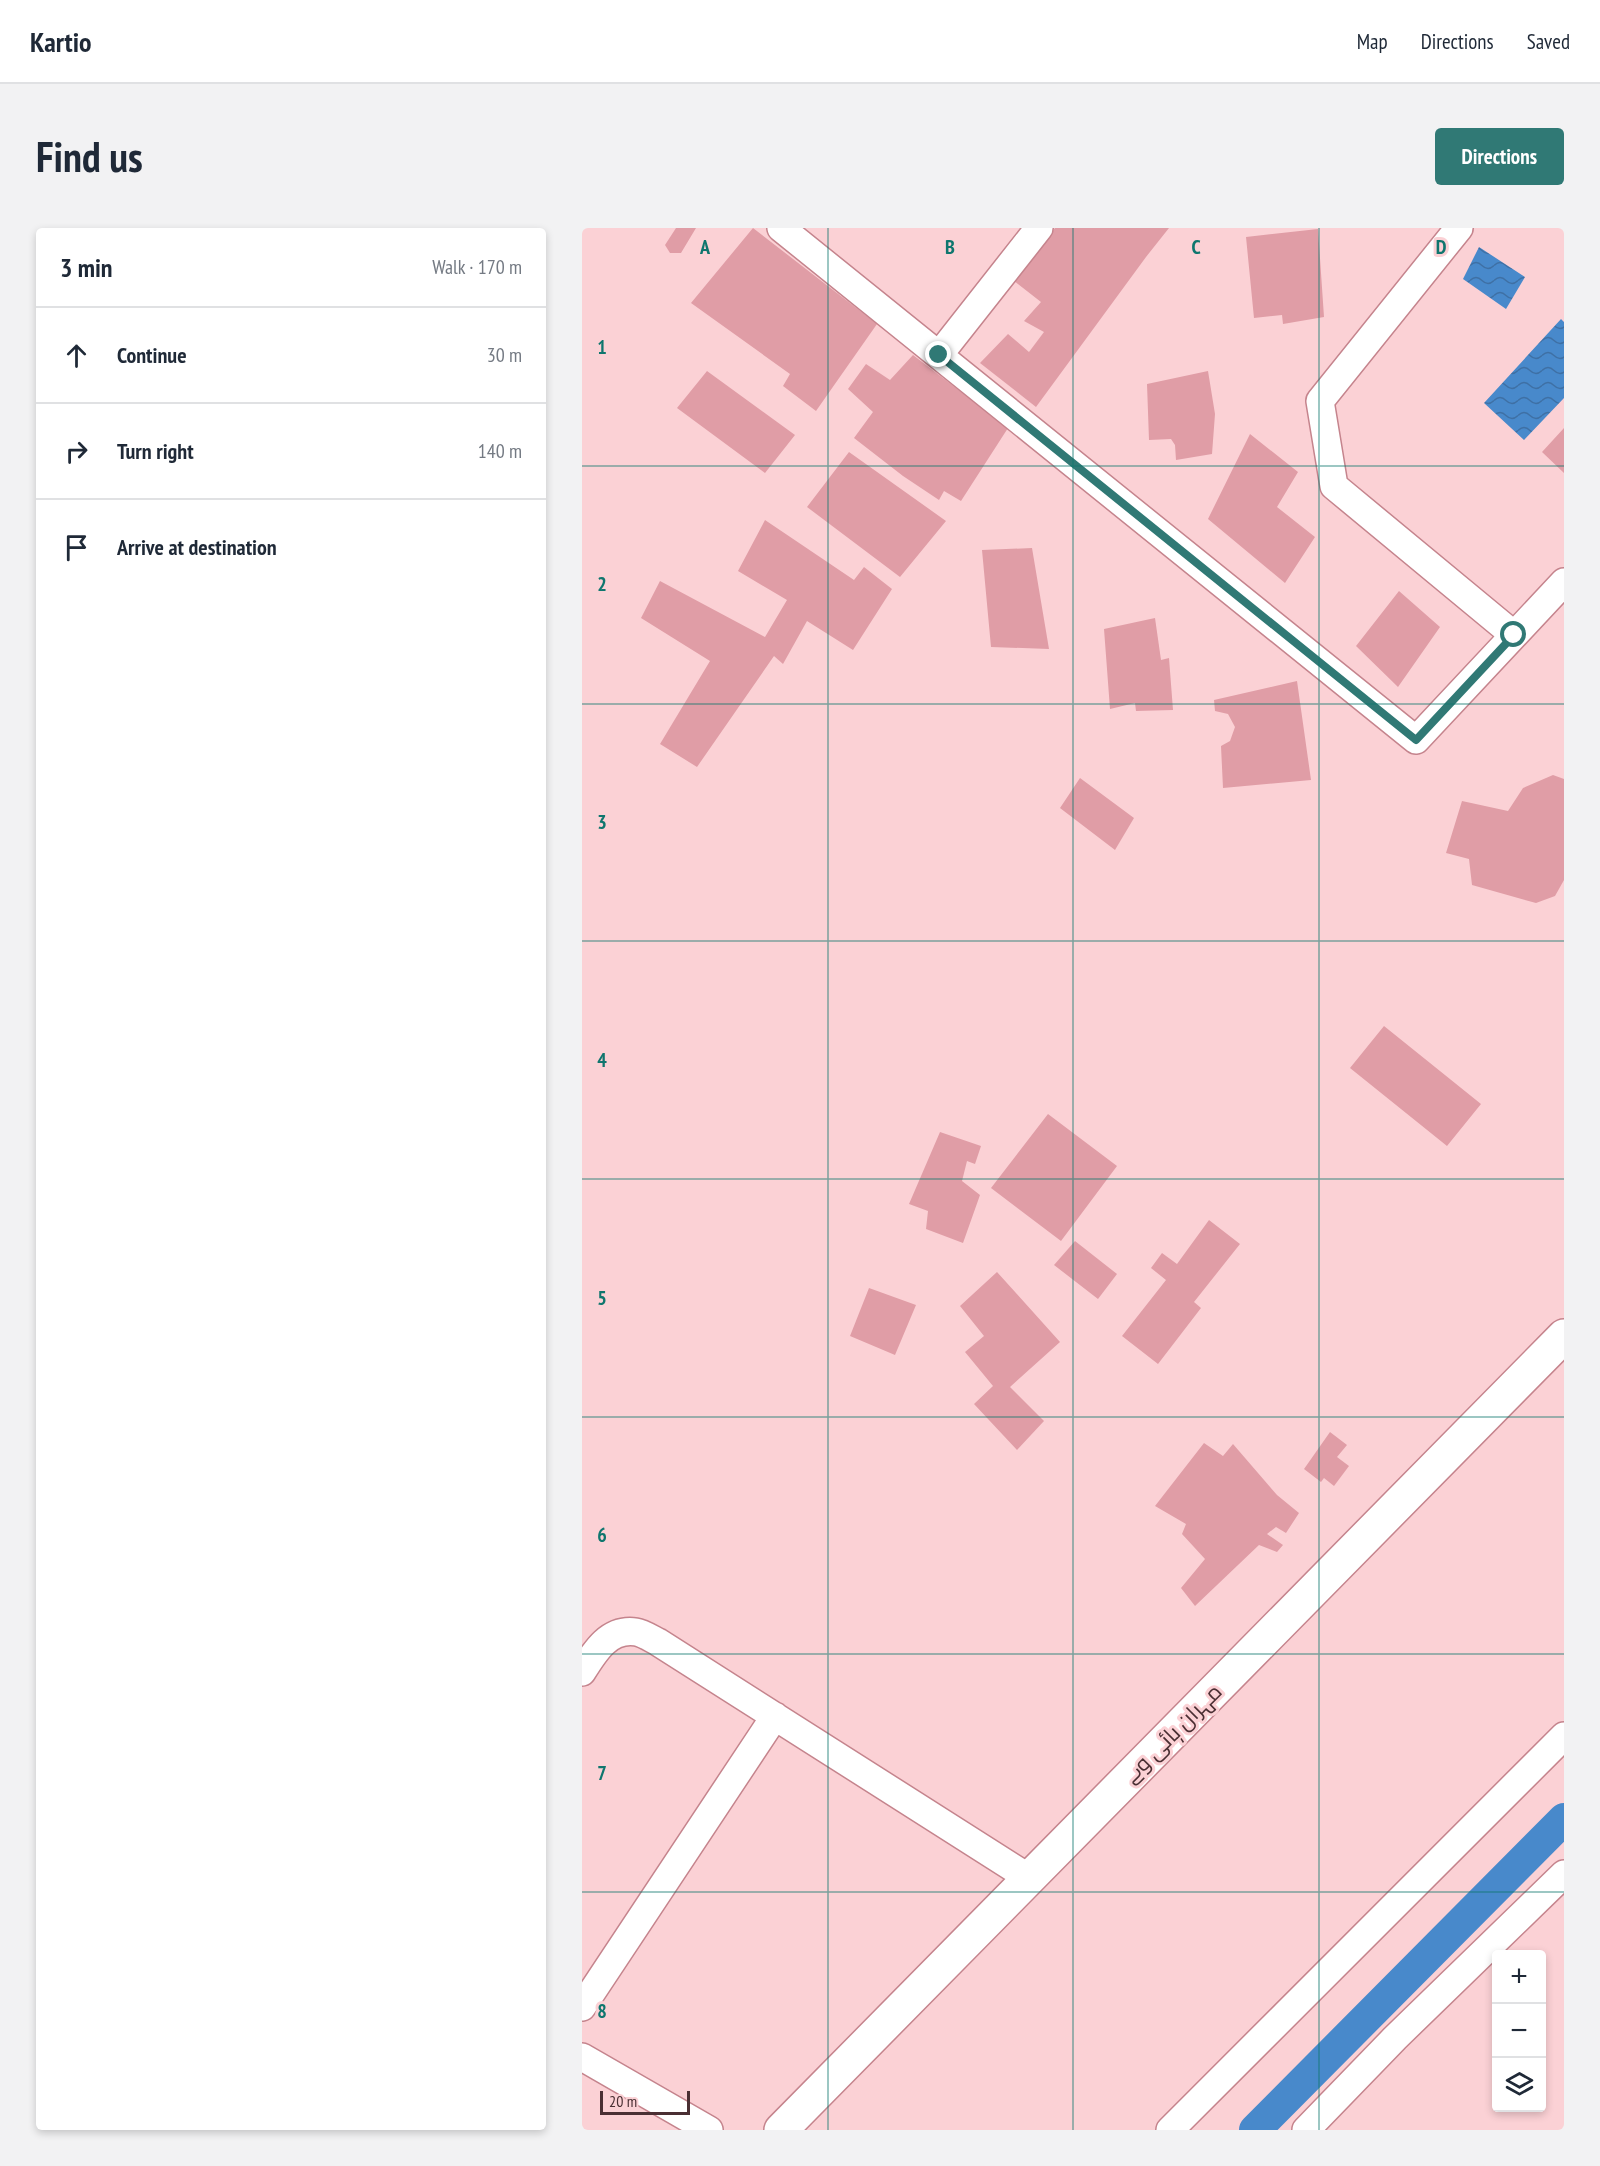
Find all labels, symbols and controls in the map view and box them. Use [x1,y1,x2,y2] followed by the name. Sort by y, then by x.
[30,23,92,60] text: Kartio
[1357,28,1388,55] text: Map
[1421,28,1494,55] text: Directions
[1527,28,1570,55] text: Saved
[1435,128,1564,185] button: Directions
[36,129,143,184] text: Find us
[699,234,711,260] text: A
[945,234,955,260] text: B
[1191,234,1201,260] text: C
[1436,234,1447,260] text: D
[60,251,113,284] text: 3 min
[432,254,522,280] text: Walk · 170 m
[597,334,607,360] text: 1
[60,339,93,372] icon: ahead
[117,341,187,369] text: Continue
[925,341,951,367] route end
[487,342,522,368] text: 30 m
[60,435,93,468] icon: right
[117,437,194,465] text: Turn right
[478,438,522,464] text: 140 m
[60,531,93,564] icon: arrive
[117,533,277,561] text: Arrive at destination
[597,571,607,597] text: 2
[1500,621,1526,647] route start
[597,809,607,835] text: 3
[597,1047,607,1073] text: 4
[597,1285,607,1311] text: 5
[597,1522,607,1548] text: 6
[1116,1677,1228,1789] street label: مہران ہائی وے
[597,1760,607,1786] text: 7
[1492,1950,1546,2112] map controls
[1492,1950,1546,2004] button: +
[597,1998,607,2024] text: 8
[1492,2004,1546,2058] button: −
[1492,2058,1546,2112] button: layers
[600,2088,690,2116] scale bar
[609,2091,637,2111] text: 20 m

